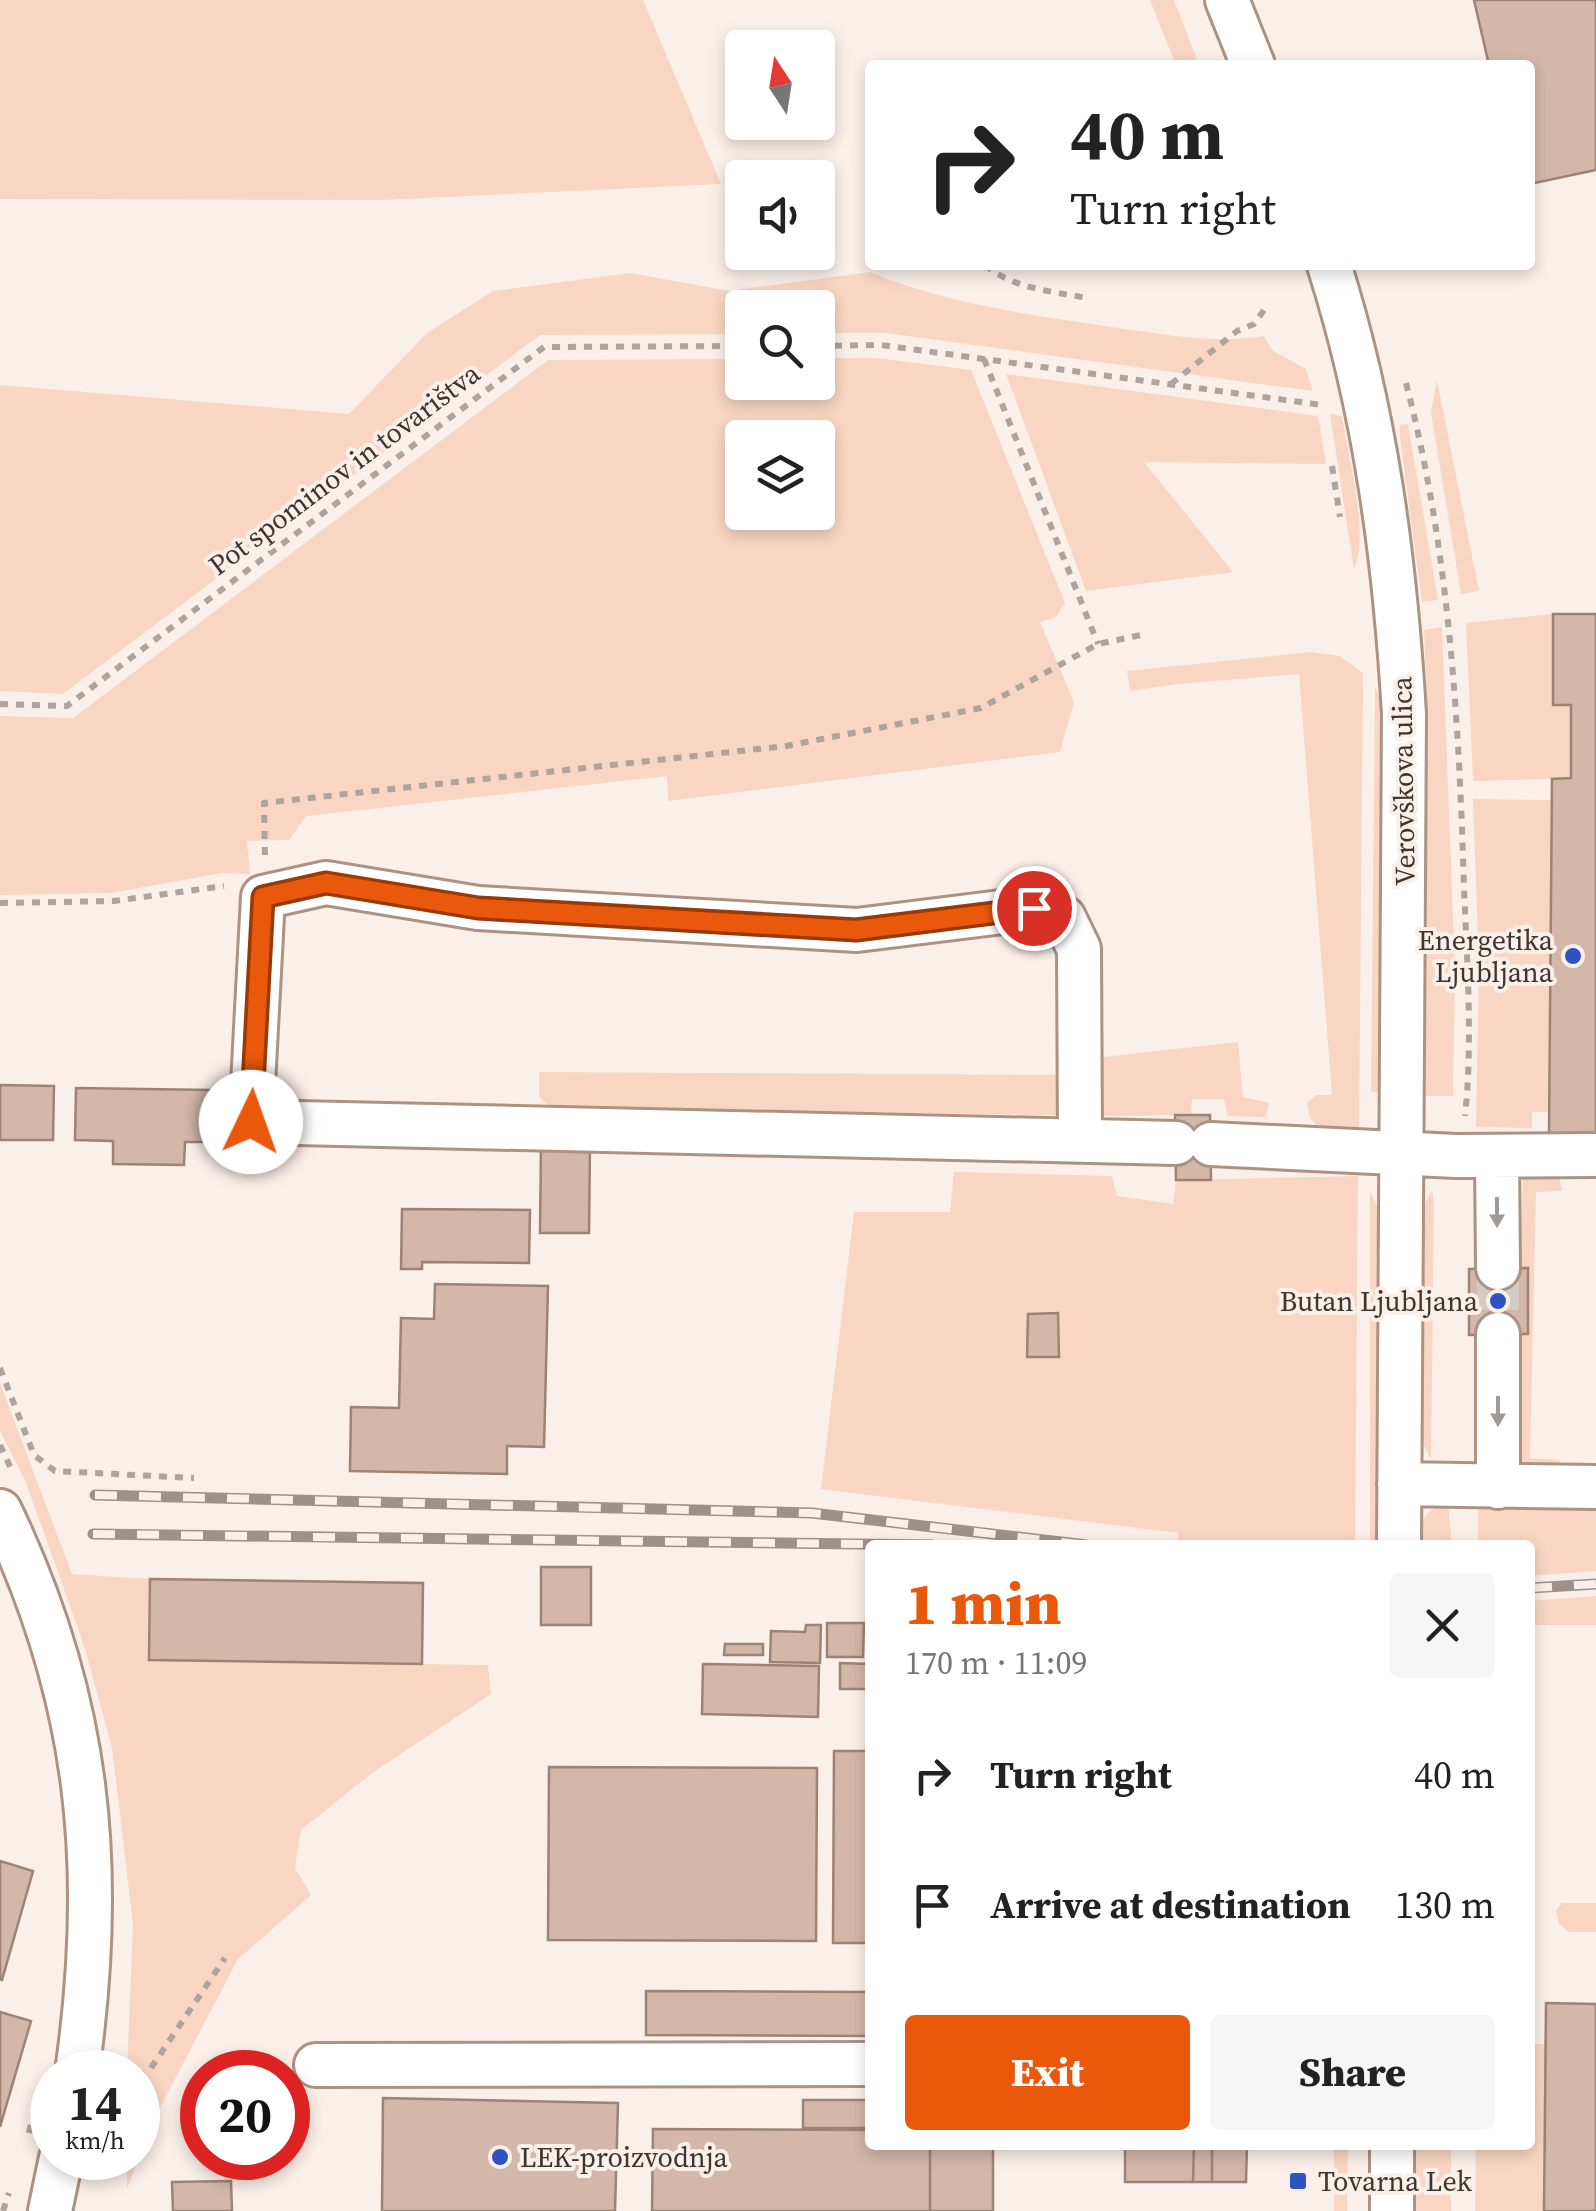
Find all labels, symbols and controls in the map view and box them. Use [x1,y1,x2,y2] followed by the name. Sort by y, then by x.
[725,30,835,140] north arrow
[725,30,835,530] map controls
[1070,86,1224,182] text: 40 m
[905,100,1035,230] icon: right
[725,160,835,270] button: sound
[1070,177,1276,239] text: Turn right
[725,290,835,400] button: search
[201,354,488,584] street label: Pot spominov in tovarištva
[725,420,835,530] button: layers
[1382,675,1424,886] street label: Verovškova ulica
[992,866,1077,951] pin
[1007,881,1062,936] icon: arrive
[1418,921,1554,991] place label: Energetika Ljubljana
[1562,945,1584,967] marker: Energetika Ljubljana
[199,1070,303,1174] position arrow
[1489,1196,1505,1228] one-way arrow
[1280,1282,1479,1320] place label: Butan Ljubljana
[1487,1290,1509,1312] marker: Butan Ljubljana
[1490,1395,1506,1427] one-way arrow
[905,1562,1061,1644] text: 1 min
[1390,1573,1495,1678] button: close
[905,1641,1087,1685] text: 170 m · 11:09
[905,1748,960,1803] icon: right
[990,1749,1172,1801] text: Turn right
[1414,1749,1495,1801] text: 40 m
[905,1878,960,1933] icon: arrive
[990,1879,1351,1931] text: Arrive at destination
[1395,1879,1495,1931] text: 130 m
[905,2015,1190,2130] button: Exit
[1210,2015,1495,2130] button: Share
[180,2050,310,2180] speed limit sign: 20
[68,2068,122,2137] text: 14
[65,2123,125,2157] text: km/h
[520,2138,729,2176] place label: LEK-proizvodnja
[489,2146,511,2168] marker: LEK-proizvodnja
[1318,2162,1472,2200] place label: Tovarna Lek
[1287,2170,1309,2192] marker: Tovarna Lek

